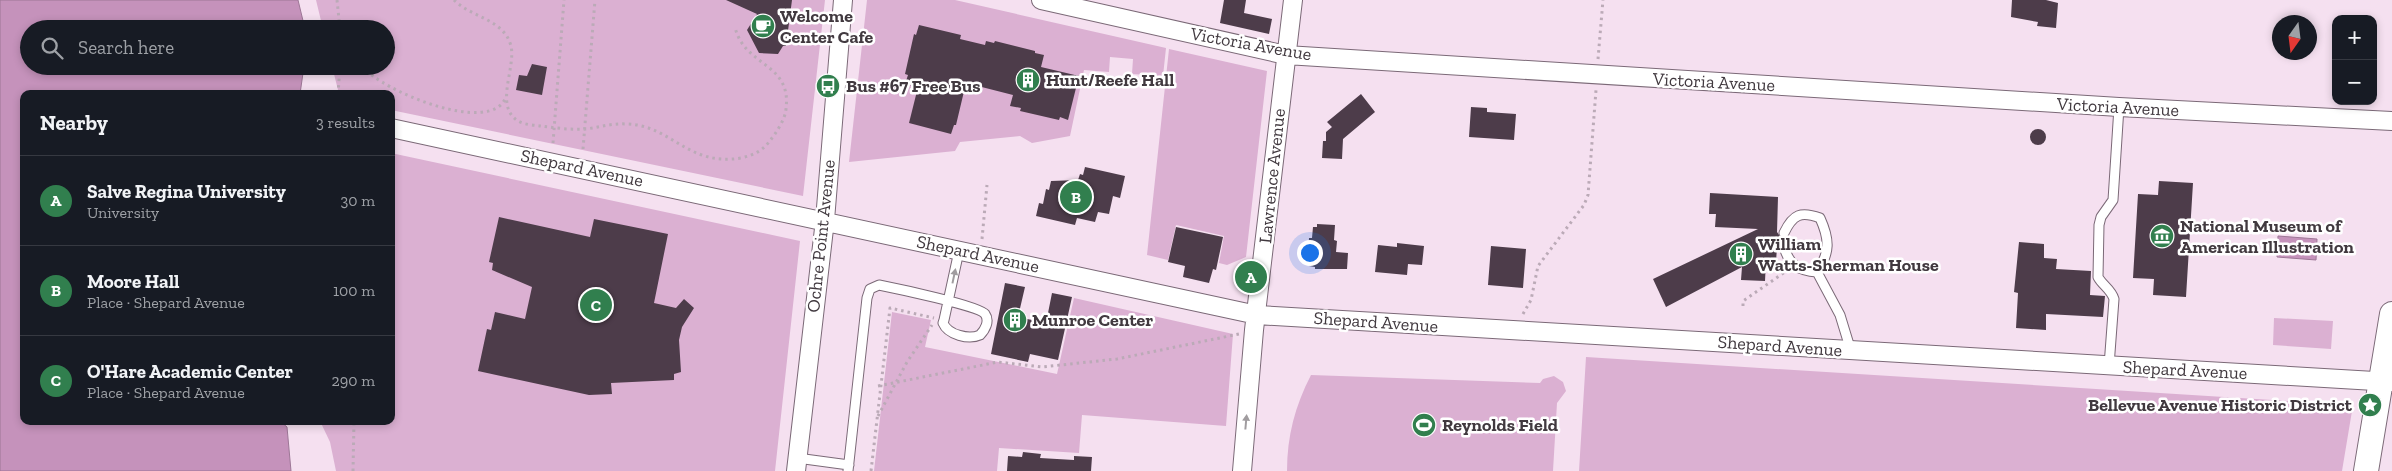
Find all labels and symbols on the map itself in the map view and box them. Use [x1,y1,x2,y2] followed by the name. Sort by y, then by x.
[780,5,874,48] place label: Welcome Center Cafe
[750,13,776,39] cafe icon: Welcome Center Cafe
[2272,15,2317,60] north arrow
[1188,22,1313,65] street label: Victoria Avenue
[1015,67,1041,93] building icon: Hunt/Reefe Hall
[1651,68,1776,96] street label: Victoria Avenue
[1046,69,1174,91] place label: Hunt/Reefe Hall
[815,73,841,99] bus stop icon: Bus #67 Free Bus
[846,75,981,97] place label: Bus #67 Free Bus
[2055,93,2180,121] street label: Victoria Avenue
[1254,107,1290,245] street label: Lawrence Avenue
[519,144,645,192] street label: Shepard Avenue
[802,159,840,313] street label: Ochre Point Avenue
[1060,178,1092,216] pin: B
[2180,215,2354,258] place label: National Museum of American Illustration
[2149,223,2175,249] museum icon: National Museum of American Illustration
[915,230,1041,278] street label: Shepard Avenue
[1758,233,1939,276] place label: William Watts-Sherman House
[1297,240,1323,266] your location
[1728,241,1754,267] building icon: William Watts-Sherman House
[1235,258,1267,296] pin: A
[950,269,958,284] one-way arrow
[580,286,612,324] pin: C
[1002,307,1028,333] building icon: Munroe Center
[1313,307,1439,337] street label: Shepard Avenue
[1032,309,1153,331] place label: Munroe Center
[1717,331,1843,361] street label: Shepard Avenue
[2122,356,2248,384] street label: Shepard Avenue
[2357,392,2383,418] place icon: Bellevue Avenue Historic District
[2088,394,2353,416] place label: Bellevue Avenue Historic District
[1411,412,1437,438] sports icon: Reynolds Field
[1243,414,1251,430] one-way arrow
[1442,414,1559,436] place label: Reynolds Field

